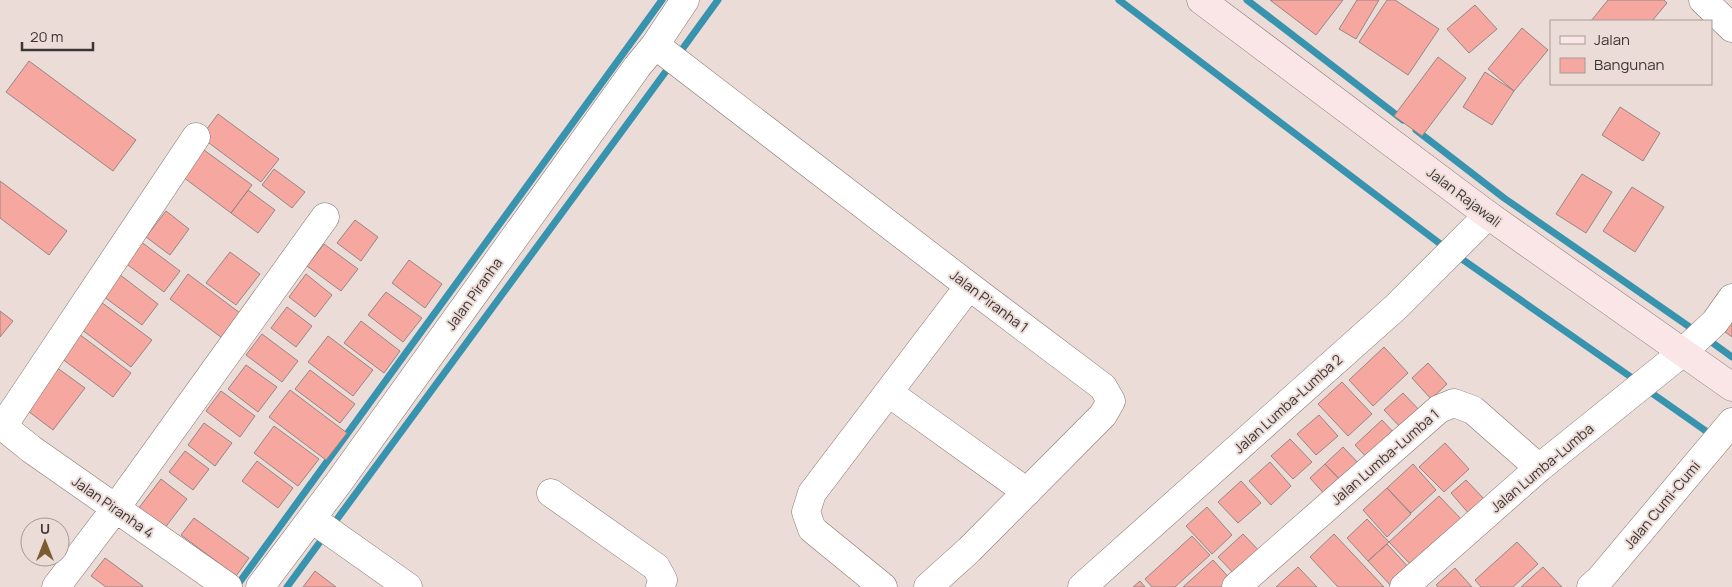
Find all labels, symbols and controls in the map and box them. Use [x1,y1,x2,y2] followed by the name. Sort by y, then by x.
[22,20,94,52] scale bar
[1550,20,1712,85] legend
[30,26,63,47] text: 20 m
[1594,29,1630,50] text: Jalan
[1594,54,1664,75] text: Bangunan
[1423,162,1505,231] street label: Jalan Rajawali
[441,254,506,334] street label: Jalan Piranha
[946,265,1032,336] street label: Jalan Piranha 1
[1229,350,1346,457] street label: Jalan Lumba-Lumba 2
[1327,404,1443,509] street label: Jalan Lumba-Lumba 1
[1486,419,1597,516] street label: Jalan Lumba-Lumba
[1619,457,1704,553] street label: Jalan Cumi-Cumi
[68,471,158,542] street label: Jalan Piranha 4
[20,517,70,567] north arrow
[40,519,50,538] text: U

